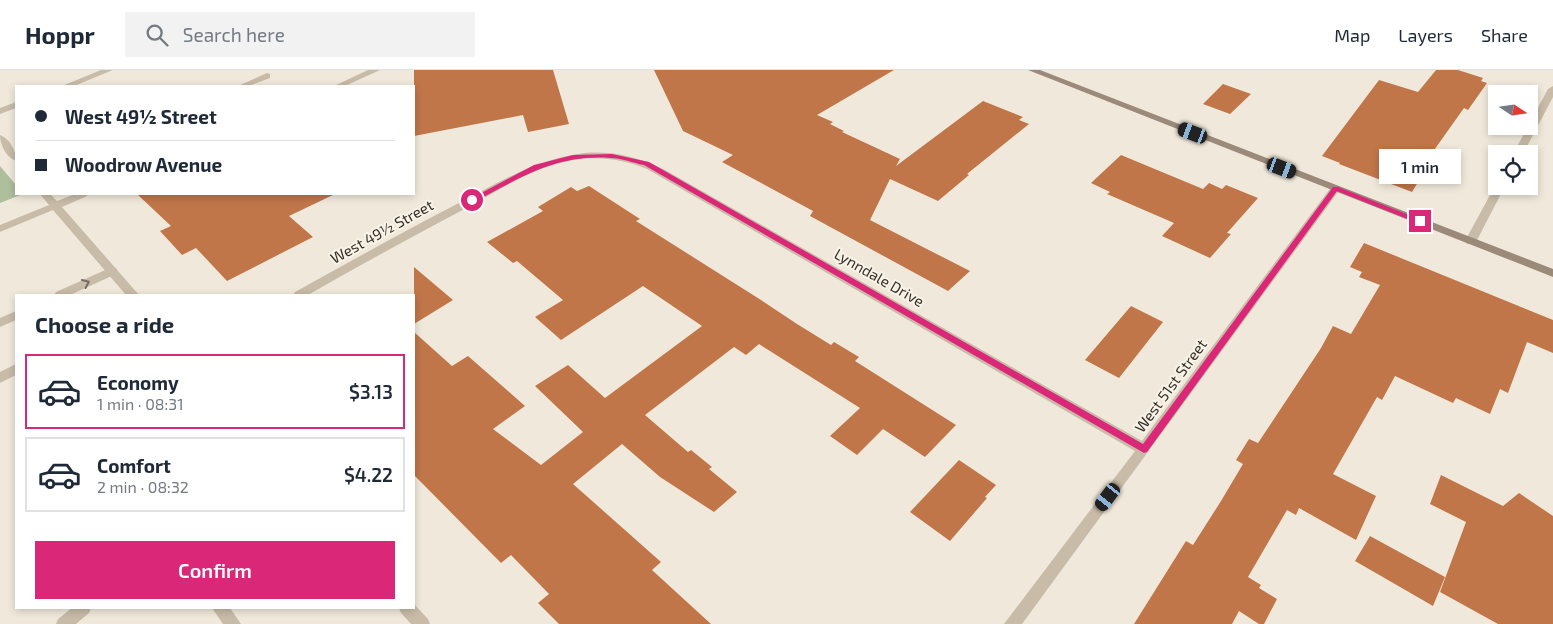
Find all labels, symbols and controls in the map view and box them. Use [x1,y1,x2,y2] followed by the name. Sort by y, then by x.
[125,12,475,57] search box
[25,20,95,49] text: Hoppr
[143,21,171,49] icon: search
[183,23,285,46] text: Search here
[1334,24,1370,46] text: Map
[1398,24,1453,46] text: Layers
[1481,24,1528,46] text: Share
[1488,85,1538,135] north arrow
[1488,85,1538,195] map controls
[65,105,217,128] text: West 49½ Street
[1176,121,1209,145] car
[1488,145,1538,195] button: locate
[1379,148,1461,184] callout: 1 min
[65,153,222,176] text: Woodrow Avenue
[1265,156,1298,180] car
[1401,157,1439,176] text: 1 min
[461,189,483,211] route start
[327,195,436,267] street label: West 49½ Street
[1409,210,1431,232] route end
[832,244,927,310] street label: Lynndale Drive
[81,279,90,289] one-way arrow
[35,311,174,337] text: Choose a ride
[1130,335,1210,436] street label: West 51st Street
[37,369,82,414] icon: car
[97,371,179,394] text: Economy
[349,380,393,403] text: $3.13
[97,394,184,413] text: 1 min · 08:31
[37,452,82,497] icon: car
[97,454,171,477] text: Comfort
[344,463,393,486] text: $4.22
[97,477,189,496] text: 2 min · 08:32
[1092,481,1123,513] car
[35,541,395,599] button: Confirm

